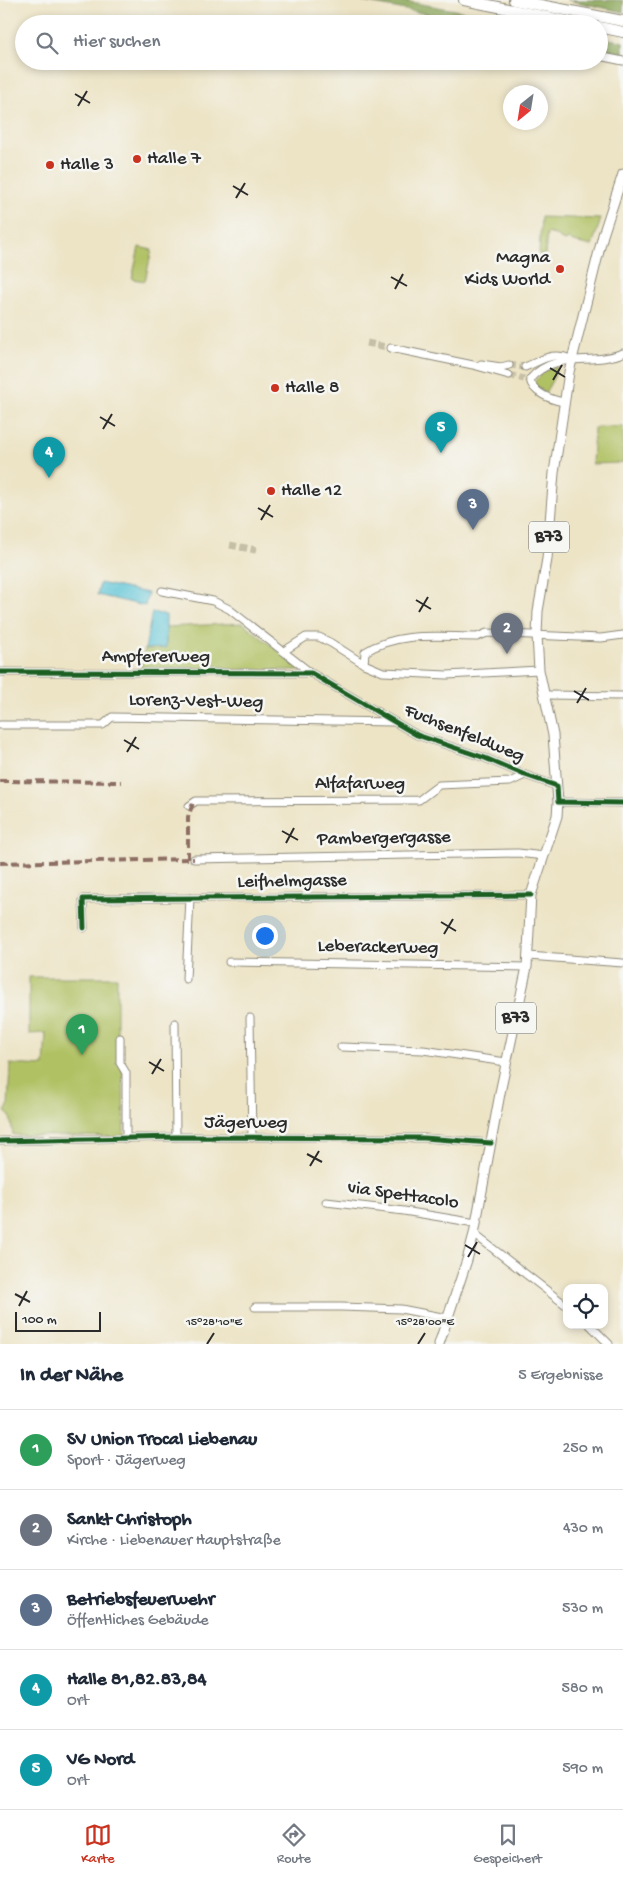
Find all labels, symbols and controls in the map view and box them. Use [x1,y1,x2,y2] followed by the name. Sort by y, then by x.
[15,15,608,70] search box
[33,29,61,57] icon: search
[73,31,160,54] text: Hier suchen
[503,85,548,130] north arrow
[147,148,202,171] place label: Halle 7
[131,153,143,165] marker: Halle 7
[60,154,114,177] place label: Halle 3
[44,159,56,171] marker: Halle 3
[465,247,552,292] place label: Magna Kids World
[554,263,566,275] marker: Magna Kids World
[285,377,339,400] place label: Halle 8
[269,382,281,394] marker: Halle 8
[425,412,457,453] pin: 5
[33,437,65,478] pin: 4
[281,480,342,503] place label: Halle 12
[265,485,277,497] marker: Halle 12
[457,489,489,530] pin: 3
[529,522,569,552] road number: B73
[491,613,523,654] pin: 2
[102,646,210,669] street label: Ampfererweg
[129,689,264,715] street label: Lorenz-Vest-Weg
[400,699,528,769] street label: Fuchsenfeldweg
[315,773,405,796] street label: Alfafarweg
[316,826,451,852] street label: Pambergergasse
[237,870,347,894] street label: Leifhelmgasse
[252,923,278,949] your location
[317,935,439,961] street label: Leberackerweg
[496,1002,536,1034] road number: B73
[66,1014,98,1055] pin: 1
[204,1112,288,1135] street label: Jägerweg
[346,1177,460,1215] street label: via Spettacolo
[563,1284,608,1329] map controls
[563,1284,608,1329] button: locate
[15,1309,101,1332] scale bar
[22,1312,57,1329] text: 100 m
[185,1316,243,1330] text: 15°28'10"E
[395,1316,455,1330] text: 15°28'00"E
[20,1364,123,1389] text: In der Nähe
[518,1367,603,1386] text: 5 Ergebnisse
[67,1429,257,1452] text: SV Union Trocal Liebenau
[33,1440,39,1459] text: 1
[563,1440,603,1459] text: 250 m
[67,1452,186,1471] text: Sport · Jägerweg
[67,1509,192,1532] text: Sankt Christoph
[32,1520,40,1539] text: 2
[563,1520,603,1539] text: 430 m
[67,1532,281,1551] text: Kirche · Liebenauer Hauptstraße
[67,1589,214,1612] text: Betriebsfeuerwehr
[32,1600,40,1619] text: 3
[562,1600,603,1619] text: 530 m
[67,1612,209,1631] text: Öffentliches Gebäude
[67,1669,206,1692] text: Halle 81,82.83,84
[32,1680,40,1699] text: 4
[562,1680,603,1699] text: 580 m
[67,1692,89,1711] text: Ort
[67,1749,134,1772] text: VG Nord
[32,1760,40,1779] text: 5
[562,1760,603,1779] text: 590 m
[67,1772,89,1791] text: Ort
[81,1821,115,1868] tab: Karte
[277,1821,311,1868] tab: Route
[473,1821,542,1868] tab: Gespeichert

